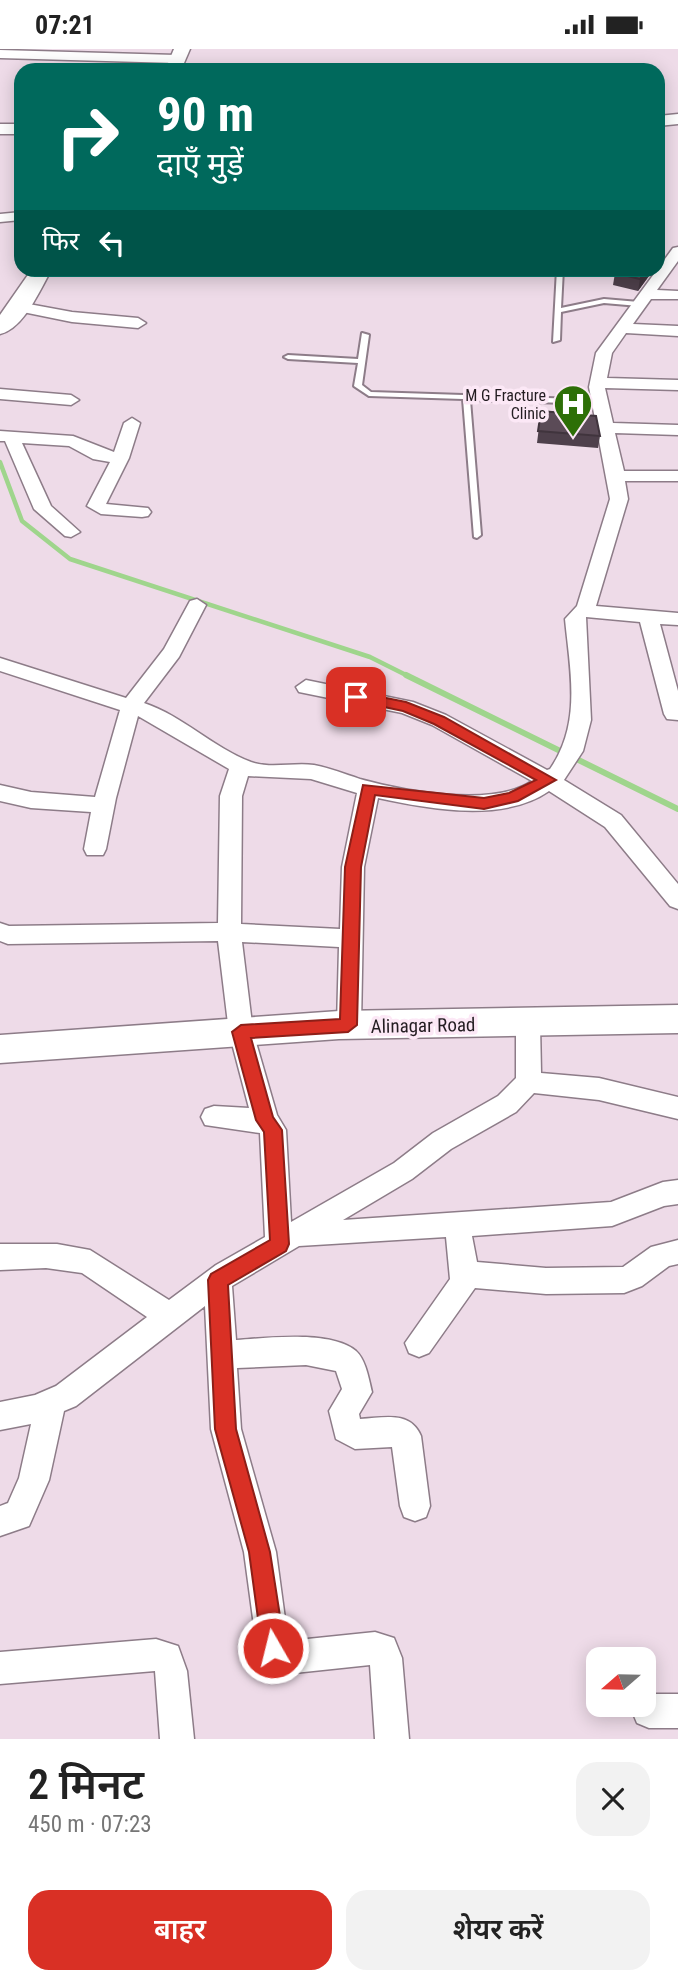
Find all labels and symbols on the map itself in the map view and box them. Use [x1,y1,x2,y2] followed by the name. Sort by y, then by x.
[552,383,594,438] hospital icon: M G Fracture Clinic
[465,386,546,423] place label: M G Fracture Clinic
[326,667,386,727] pin
[370,1013,476,1038] street label: Alinagar Road
[236,1611,310,1685] position arrow
[586,1647,656,1717] north arrow

